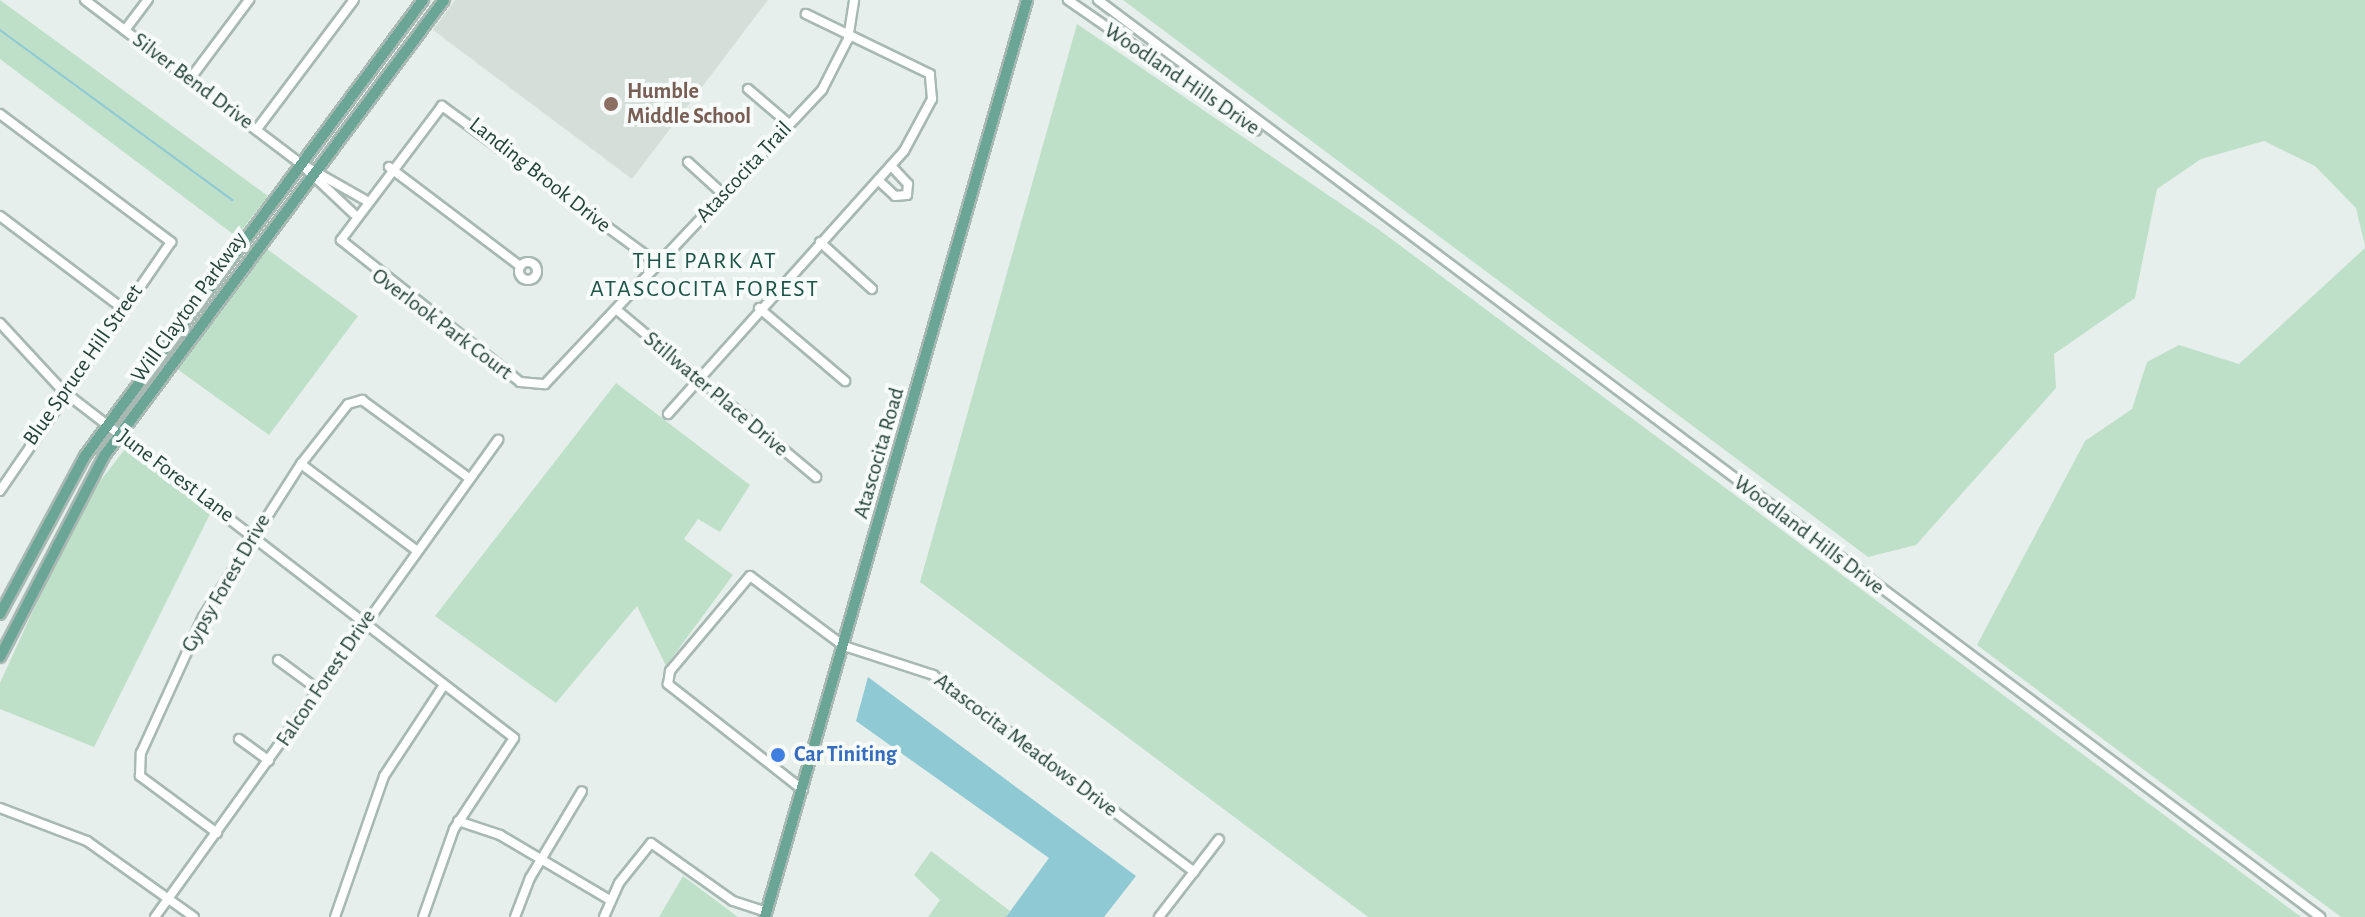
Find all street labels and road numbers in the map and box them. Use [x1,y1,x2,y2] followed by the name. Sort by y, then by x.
[1099,17,1265,141] street label: Woodland Hills Drive
[127,27,259,135] street label: Silver Bend Drive
[464,111,616,239] street label: Landing Brook Drive
[690,116,798,228] street label: Atascocita Trail
[126,227,252,387] street label: Will Clayton Parkway
[366,262,518,386] street label: Overlook Park Court
[17,279,149,451] street label: Blue Spruce Hill Street
[638,326,794,462] street label: Stillwater Place Drive
[848,384,910,522] street label: Atascocita Road
[113,424,239,528] street label: June Forest Lane
[1728,470,1890,600] street label: Woodland Hills Drive
[176,509,276,657] street label: Gypsy Forest Drive
[270,604,382,752] street label: Falcon Forest Drive
[929,667,1123,823] street label: Atascocita Meadows Drive

